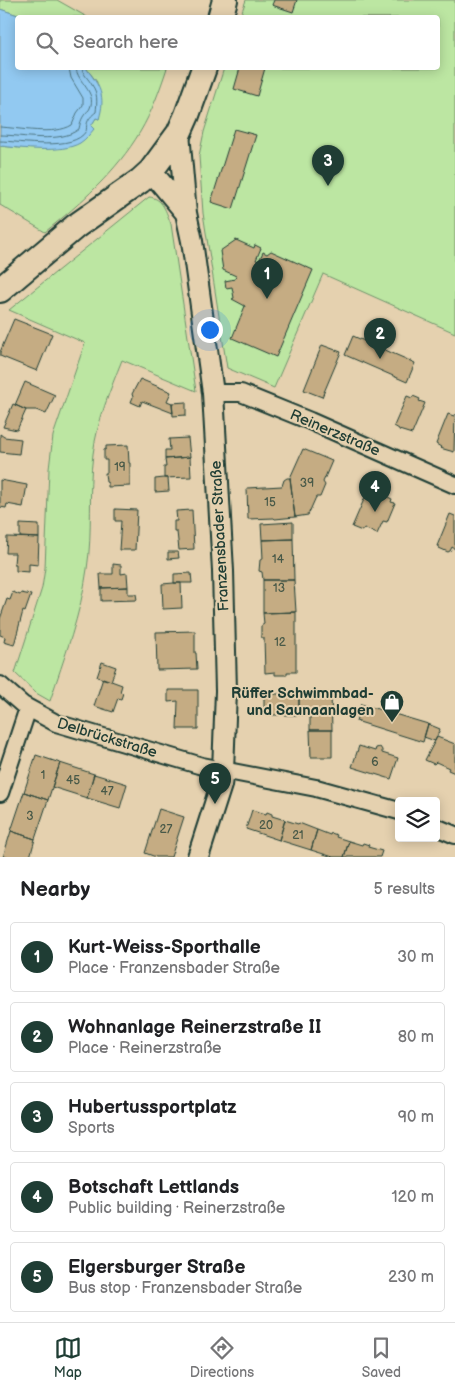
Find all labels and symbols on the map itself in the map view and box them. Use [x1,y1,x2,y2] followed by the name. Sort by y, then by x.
[312,145,344,186] pin: 3
[251,258,283,299] pin: 1
[197,317,223,343] your location
[364,318,396,359] pin: 2
[287,405,383,461] street label: Reinerzstraße
[114,460,126,475] house number: 19
[207,460,233,612] street label: Franzensbader Straße
[359,471,391,512] pin: 4
[300,476,314,491] house number: 39
[264,495,276,510] house number: 15
[272,552,285,567] house number: 14
[273,581,285,596] house number: 13
[274,635,286,650] house number: 12
[231,684,374,720] place label: Rüffer Schwimmbad- und Saunaanlagen
[379,689,405,723] shop icon: Rüffer Schwimmbad- und Saunaanlagen
[55,714,159,762] street label: Delbrückstraße
[371,755,379,770] house number: 6
[199,763,231,804] pin: 5
[41,768,45,783] house number: 1
[66,773,80,788] house number: 45
[100,784,114,799] house number: 47
[26,809,34,824] house number: 3
[259,818,273,833] house number: 20
[160,822,173,837] house number: 27
[292,828,304,843] house number: 21

